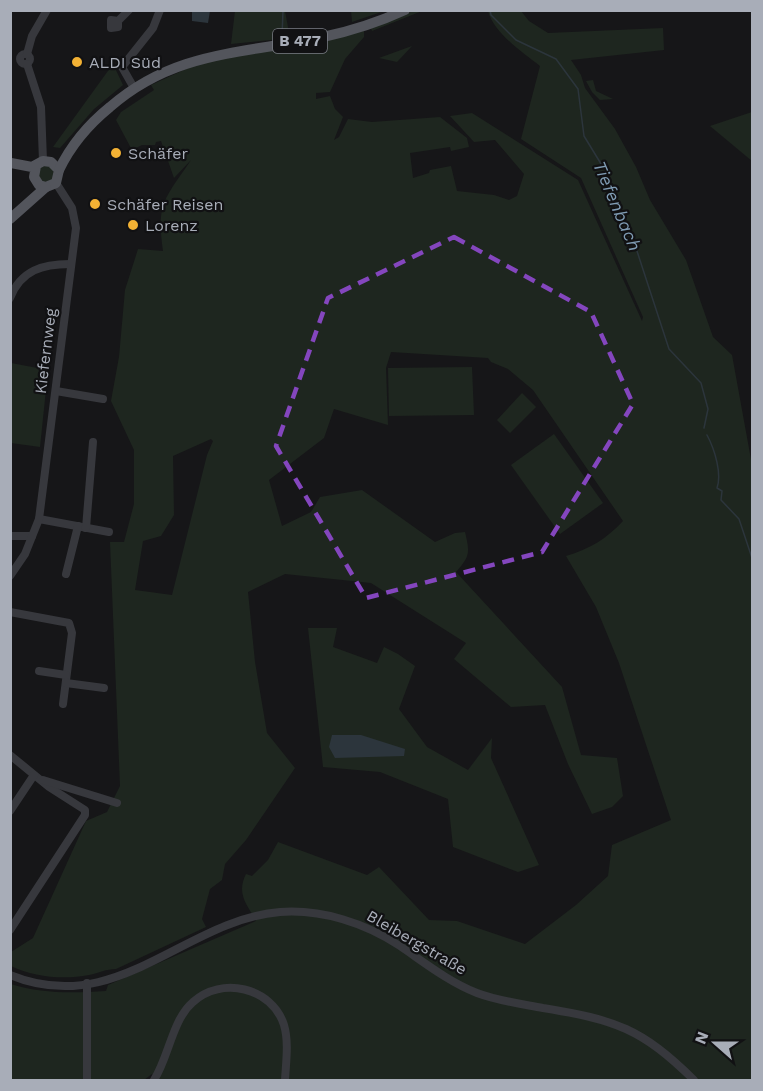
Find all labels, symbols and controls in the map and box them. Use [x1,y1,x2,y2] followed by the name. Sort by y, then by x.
[273,29,327,53] road number: B 477
[89,53,161,72] place label: ALDI Süd
[70,55,84,69] marker: ALDI Süd
[128,144,188,163] place label: Schäfer
[109,146,123,160] marker: Schäfer
[589,158,646,254] water label: Tiefenbach
[107,195,223,214] place label: Schäfer Reisen
[88,197,102,211] marker: Schäfer Reisen
[145,216,198,235] place label: Lorenz
[126,218,140,232] marker: Lorenz
[31,307,60,395] street label: Kiefernweg
[363,906,470,979] street label: Bleibergstraße
[685,1013,745,1073] north arrow
[690,1029,712,1047] text: N

